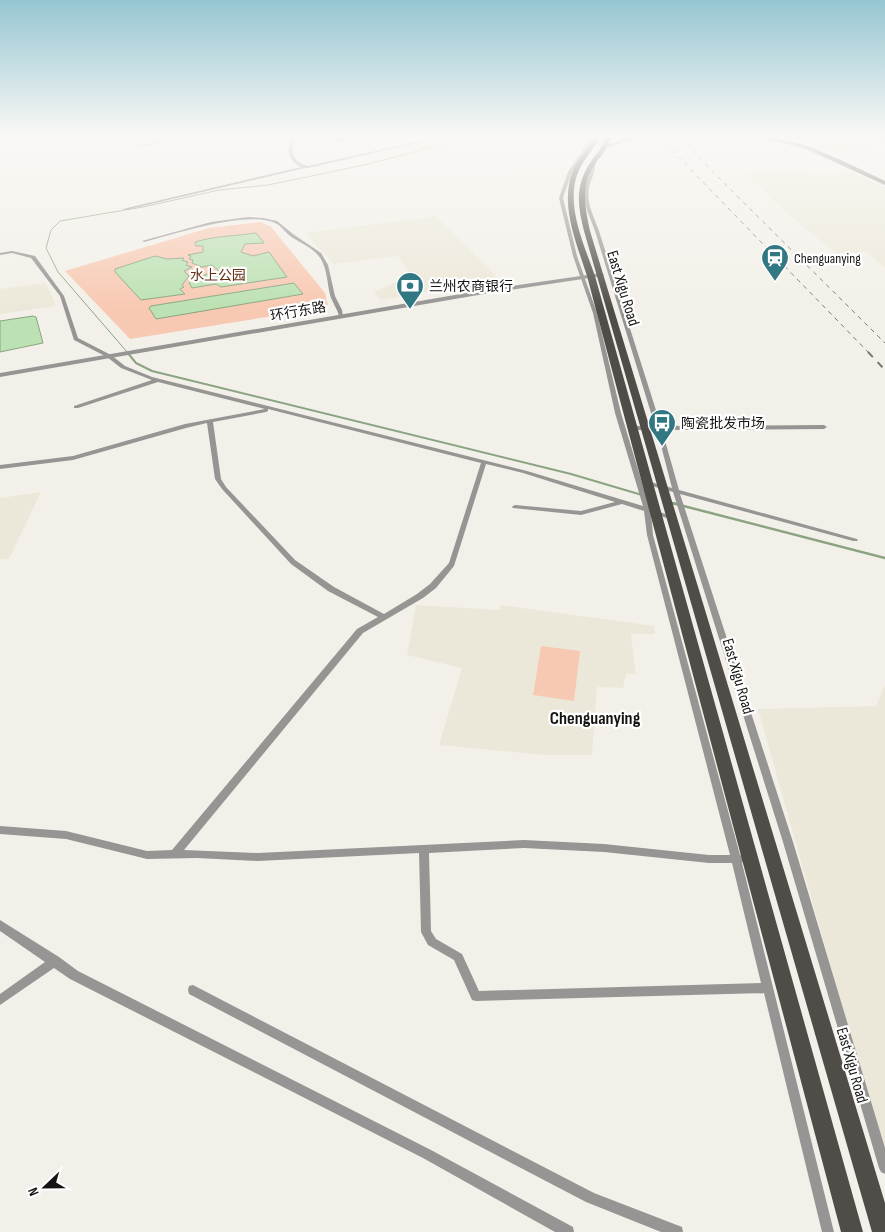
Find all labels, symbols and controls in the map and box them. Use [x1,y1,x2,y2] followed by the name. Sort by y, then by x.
[760,243,790,282] station icon: Chenguanying
[602,249,643,328] street label: East Xigu Road
[794,250,861,267] place label: Chenguanying
[190,267,246,284] park label: 水上公园
[395,271,425,310] bank icon: 兰州农商银行
[429,278,513,295] place label: 兰州农商银行
[269,298,327,325] street label: 环行东路
[647,408,677,447] bus stop icon: 陶瓷批发市场
[681,415,765,432] place label: 陶瓷批发市场
[718,636,757,716] street label: East Xigu Road
[550,708,641,729] district label: Chenguanying
[832,1025,871,1105] street label: East Xigu Road
[20,1162,70,1212] north arrow
[24,1185,43,1198] text: N

